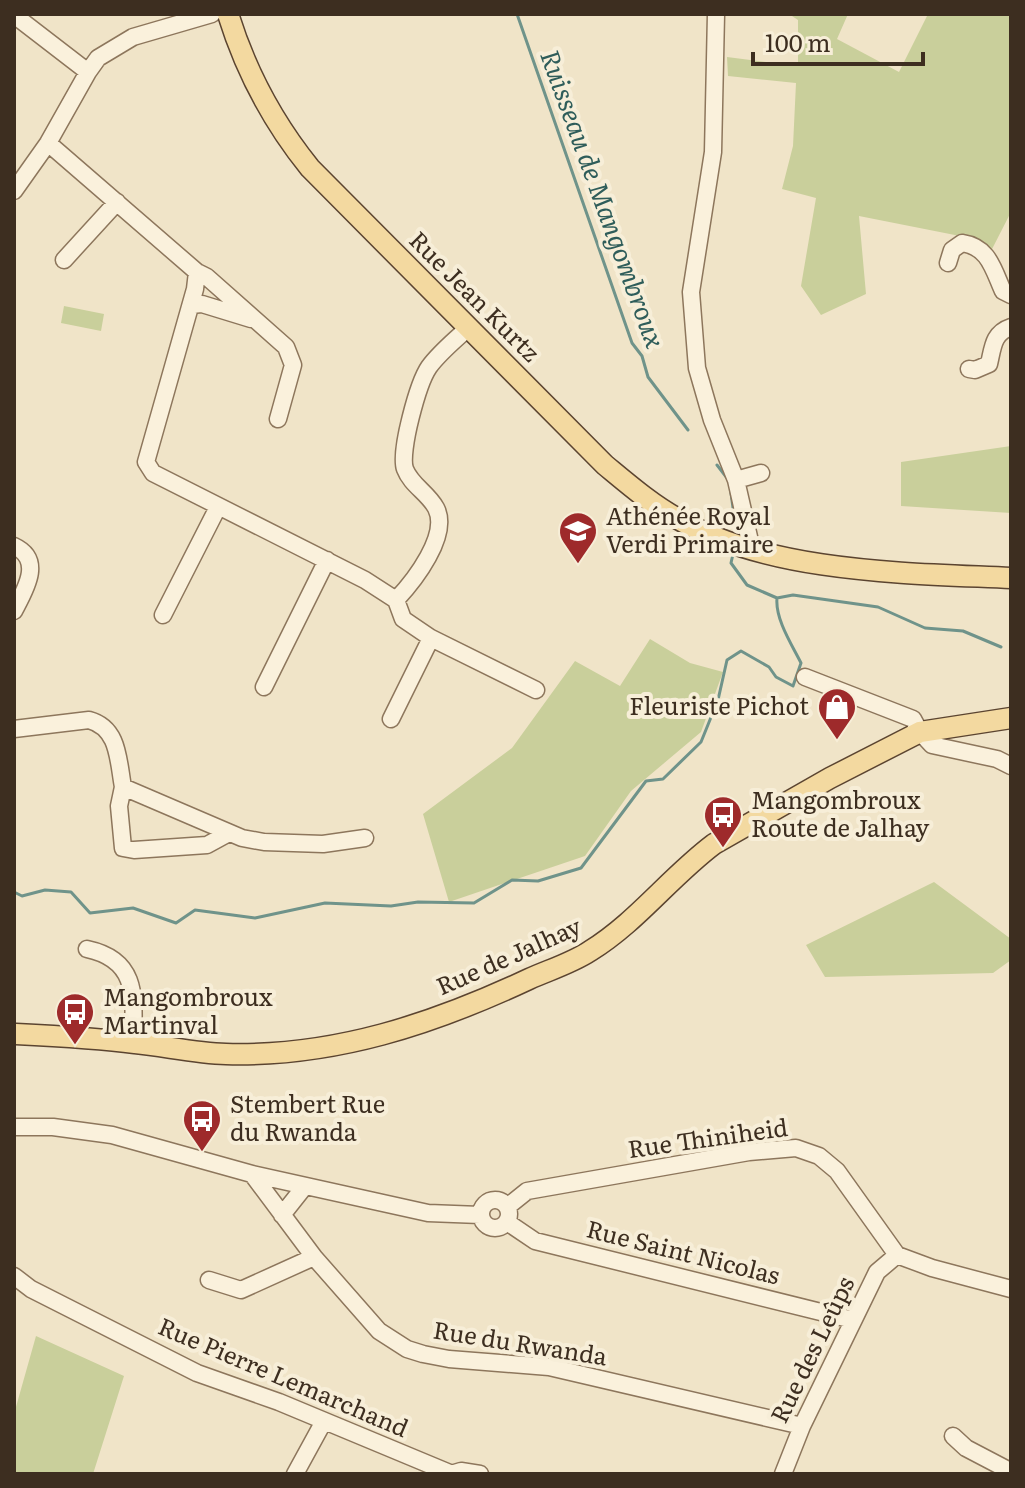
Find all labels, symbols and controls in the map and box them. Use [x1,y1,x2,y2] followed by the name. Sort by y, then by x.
[753,16,923,66] scale bar
[765,24,831,59] text: 100 m
[532,44,677,353] water label: Ruisseau de Mangombroux
[403,222,549,369] street label: Rue Jean Kurtz
[606,497,774,560] place label: Athénée Royal Verdi Primaire
[557,510,599,565] school or university icon: Athénée Royal Verdi Primaire
[816,686,858,741] shop icon: Fleuriste Pichot
[629,687,809,722] place label: Fleuriste Pichot
[751,781,930,844] place label: Mangombroux Route de Jalhay
[702,794,744,849] bus stop icon: Mangombroux Route de Jalhay
[430,907,586,1002] street label: Rue de Jalhay
[103,978,273,1041] place label: Mangombroux Martinval
[54,991,96,1046] bus stop icon: Mangombroux Martinval
[230,1085,385,1148] place label: Stembert Rue du Rwanda
[181,1098,223,1153] bus stop icon: Stembert Rue du Rwanda
[625,1108,790,1165] street label: Rue Thiniheid
[583,1210,784,1292] street label: Rue Saint Nicolas
[760,1270,861,1428] street label: Rue des Leûps
[154,1307,415,1444] street label: Rue Pierre Lemarchand
[431,1311,610,1373] street label: Rue du Rwanda

